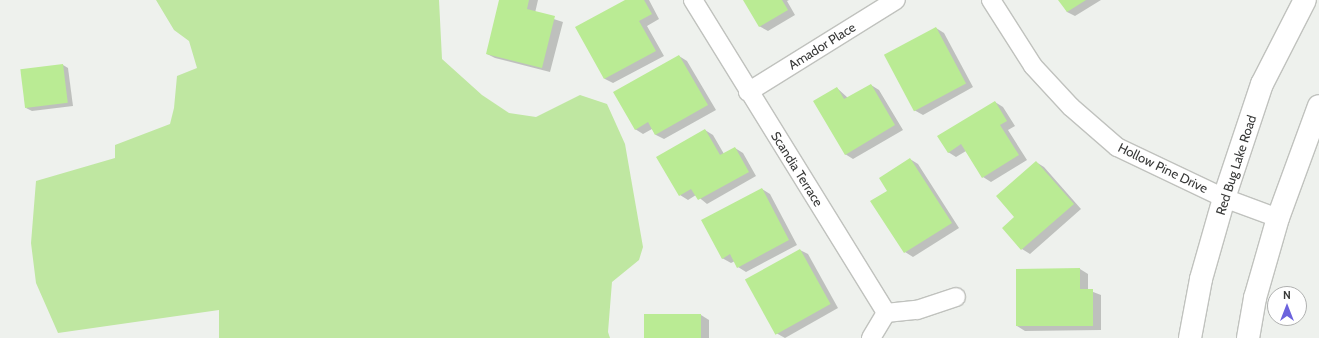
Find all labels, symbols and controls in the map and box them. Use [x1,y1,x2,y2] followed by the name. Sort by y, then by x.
[786,19,858,73] street label: Amador Place
[1212,113,1260,217] street label: Red Bug Lake Road
[768,129,826,209] street label: Scandia Terrace
[1116,140,1210,196] street label: Hollow Pine Drive
[1267,286,1307,326] north arrow
[1283,288,1291,302] text: N

